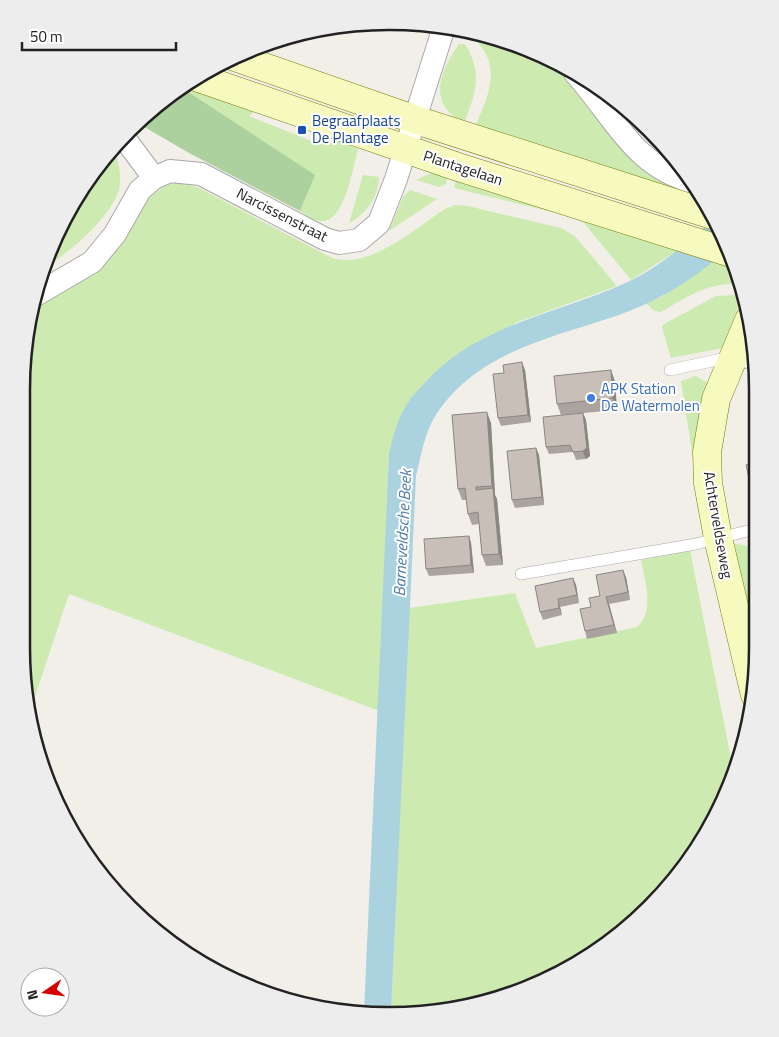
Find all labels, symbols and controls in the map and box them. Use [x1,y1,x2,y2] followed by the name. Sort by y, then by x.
[22,20,176,52] scale bar
[30,25,63,48] text: 50 m
[312,109,400,149] place label: Begraafplaats De Plantage
[296,124,308,136] marker: Begraafplaats De Plantage
[420,144,506,191] street label: Plantagelaan
[233,182,333,248] street label: Narcissenstraat
[601,377,700,417] place label: APK Station De Watermolen
[585,392,597,404] marker: APK Station De Watermolen
[387,467,417,597] water label: Barneveldsche Beek
[698,469,739,581] street label: Achterveldseweg
[20,967,70,1017] north arrow
[21,988,43,1002] text: N

